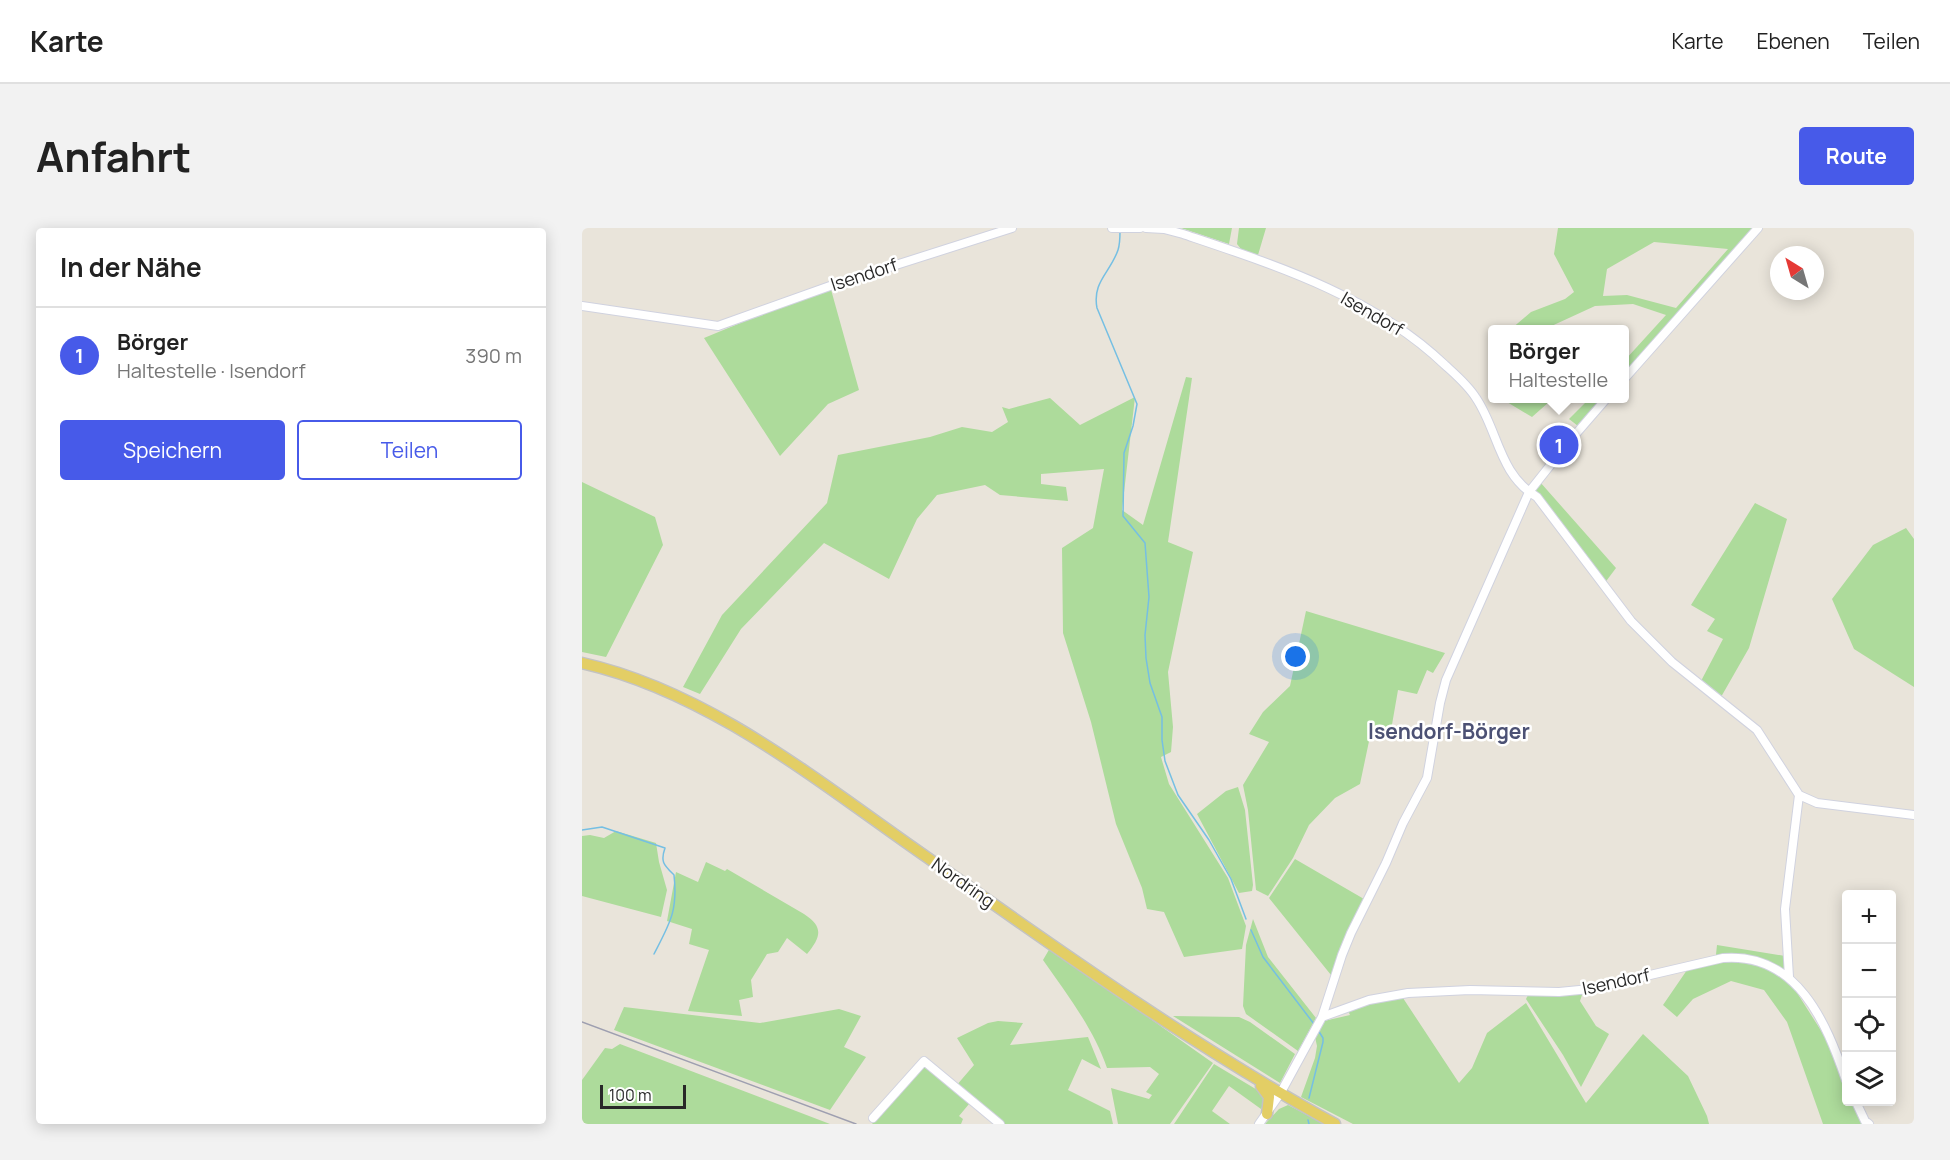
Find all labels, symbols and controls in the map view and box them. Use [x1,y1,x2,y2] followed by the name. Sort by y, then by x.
[30,22,104,60] text: Karte
[1671,27,1723,55] text: Karte
[1756,27,1830,55] text: Ebenen
[1863,27,1920,55] text: Teilen
[36,127,191,185] text: Anfahrt
[1799,127,1914,185] button: Route
[1770,246,1824,300] north arrow
[60,249,202,285] text: In der Nähe
[827,252,901,296] street label: Isendorf
[1337,286,1409,341] street label: Isendorf
[1488,325,1629,403] popup
[117,327,188,357] text: Börger
[1509,336,1580,366] text: Börger
[75,342,84,369] text: 1
[465,342,522,369] text: 390 m
[117,357,305,384] text: Haltestelle · Isendorf
[1509,366,1608,393] text: Haltestelle
[60,420,285,480] button: Speichern
[297,420,522,480] button: Teilen
[1540,422,1578,468] pin: 1
[1281,642,1310,671] your location
[1368,717,1530,745] district label: Isendorf-Börger
[927,852,1000,913] street label: Nordring
[1842,890,1896,1106] map controls
[1842,890,1896,944] button: +
[1842,944,1896,998] button: −
[1580,962,1653,1000] street label: Isendorf
[1842,998,1896,1052] button: locate
[1842,1052,1896,1106] button: layers
[600,1082,686,1110] scale bar
[609,1084,652,1106] text: 100 m

